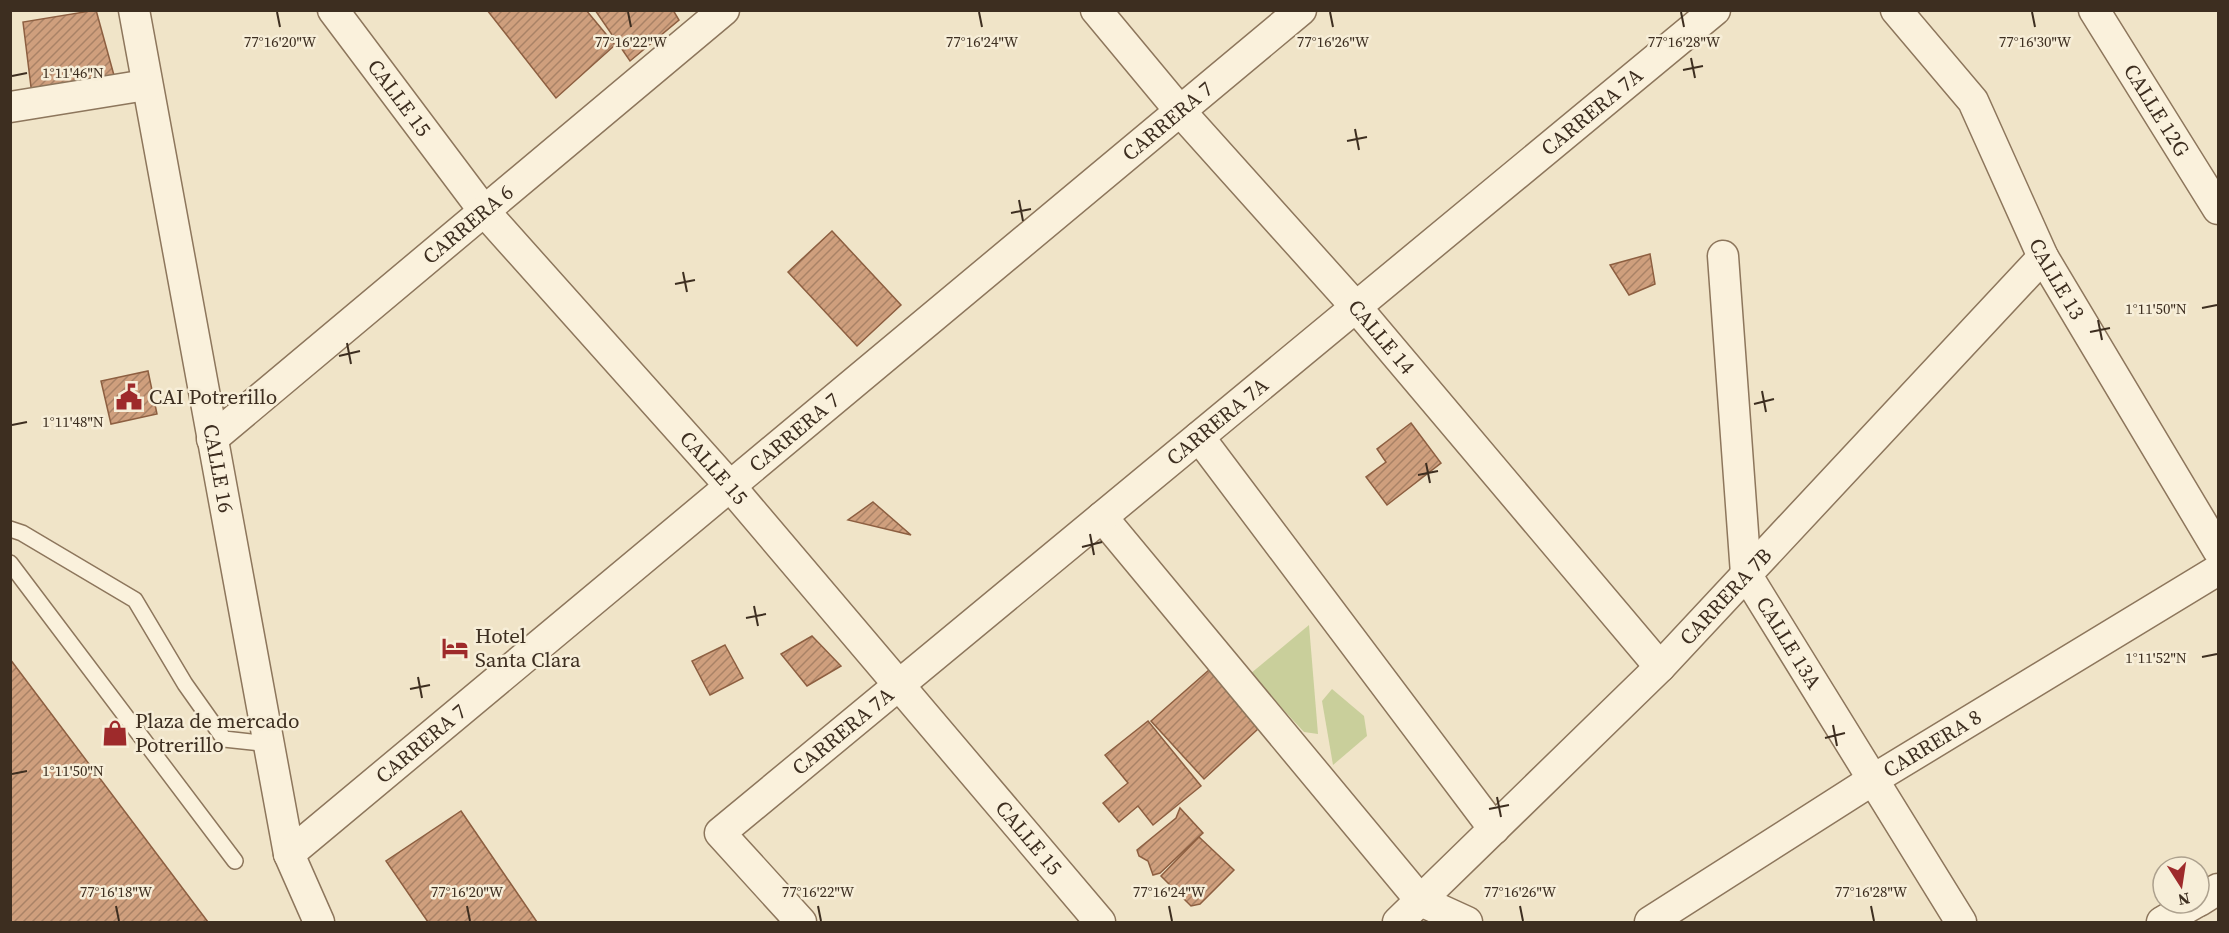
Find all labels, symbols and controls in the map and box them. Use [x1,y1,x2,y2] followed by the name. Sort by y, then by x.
[244,31,317,52] text: 77°16'20"W
[595,31,668,52] text: 77°16'22"W
[946,31,1019,52] text: 77°16'24"W
[1297,31,1370,52] text: 77°16'26"W
[1648,31,1721,52] text: 77°16'28"W
[1999,31,2072,52] text: 77°16'30"W
[361,53,438,142] street label: CALLE 15
[2117,58,2197,162] street label: CALLE 12G
[1535,61,1649,162] street label: CARRERA 7A
[42,62,104,83] text: 1°11'46"N
[1116,74,1219,167] street label: CARRERA 7
[416,178,519,271] street label: CARRERA 6
[2022,233,2092,325] street label: CALLE 13
[1342,293,1422,381] street label: CALLE 14
[2125,298,2187,319] text: 1°11'50"N
[1160,370,1274,472] street label: CARRERA 7A
[114,382,144,412] public building icon: CAI Potrerillo
[149,382,277,411] place label: CAI Potrerillo
[742,386,846,479] street label: CARRERA 7
[42,411,104,432] text: 1°11'48"N
[196,421,241,515] street label: CALLE 16
[673,424,755,511] street label: CALLE 15
[1673,541,1778,651] street label: CARRERA 7B
[1749,591,1829,695] street label: CALLE 13A
[475,621,581,674] place label: Hotel Santa Clara
[440,633,470,663] hotel icon: Hotel Santa Clara
[2125,647,2187,668] text: 1°11'52"N
[786,680,900,782] street label: CARRERA 7A
[369,697,472,790] street label: CARRERA 7
[1877,702,1987,784] street label: CARRERA 8
[135,706,299,759] place label: Plaza de mercado Potrerillo
[100,718,130,748] shop icon: Plaza de mercado Potrerillo
[42,760,104,781] text: 1°11'50"N
[989,794,1069,881] street label: CALLE 15
[2151,855,2211,915] north arrow
[80,881,153,902] text: 77°16'18"W
[431,881,504,902] text: 77°16'20"W
[782,881,855,902] text: 77°16'22"W
[1133,881,1206,902] text: 77°16'24"W
[1484,881,1557,902] text: 77°16'26"W
[1835,881,1908,902] text: 77°16'28"W
[2176,888,2192,912] text: N

